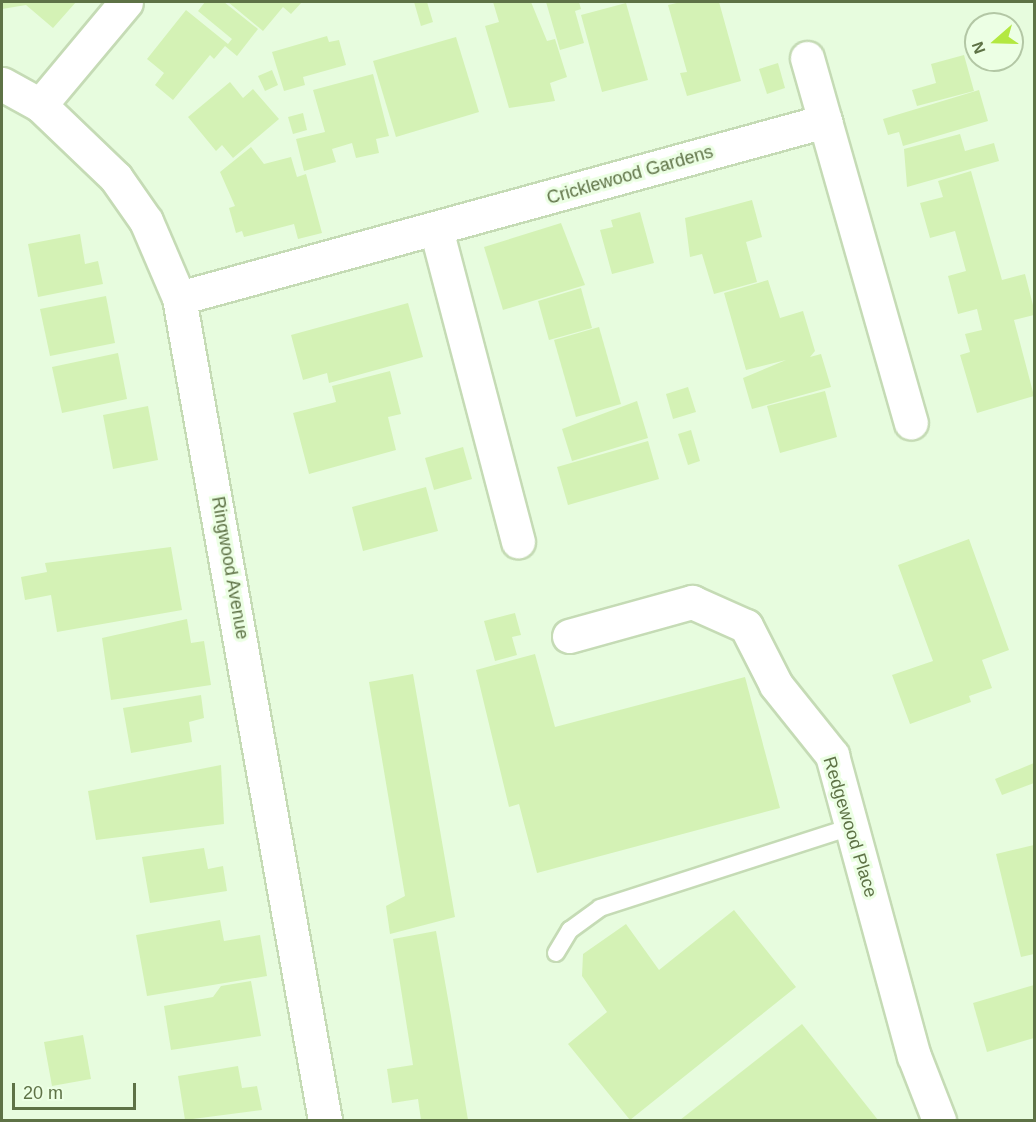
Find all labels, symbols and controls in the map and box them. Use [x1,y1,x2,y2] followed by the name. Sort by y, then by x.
[964,12,1024,72] north arrow
[969,39,988,56] text: N
[544,141,716,209] street label: Cricklewood Gardens
[207,494,253,642] street label: Ringwood Avenue
[818,754,882,900] street label: Redgewood Place
[15,1071,140,1109] scale bar
[23,1083,63,1103] text: 20 m

